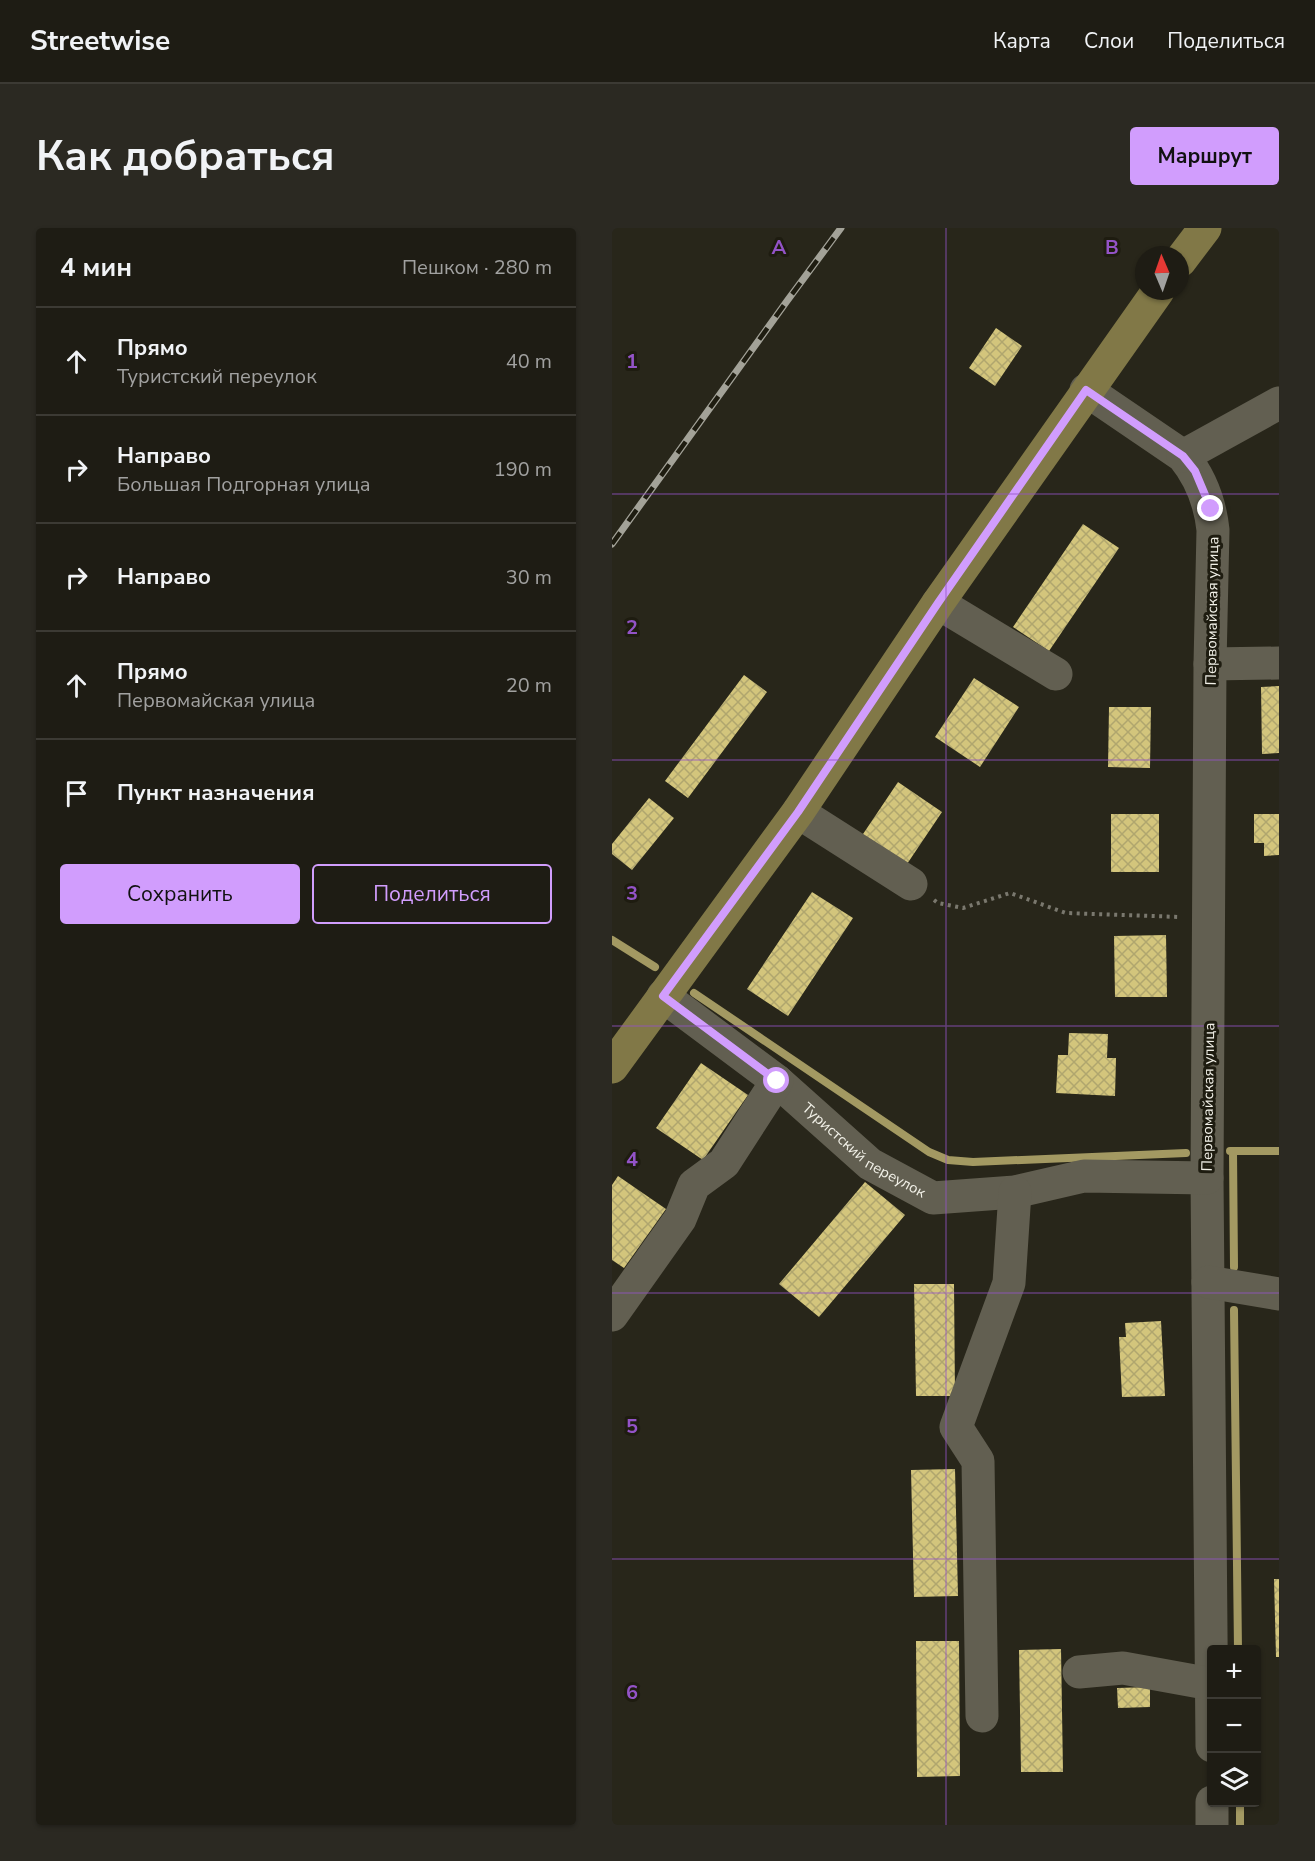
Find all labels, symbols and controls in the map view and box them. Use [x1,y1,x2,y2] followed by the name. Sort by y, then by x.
[30,22,170,60] text: Streetwise
[993,27,1051,55] text: Карта
[1084,27,1134,55] text: Слои
[1167,27,1285,55] text: Поделиться
[1130,127,1279,185] button: Маршрут
[36,128,335,185] text: Как добраться
[772,234,787,261] text: A
[1105,234,1119,261] text: B
[1135,246,1189,300] north arrow
[60,250,132,285] text: 4 мин
[402,254,552,281] text: Пешком · 280 m
[117,333,188,363] text: Прямо
[60,345,93,378] icon: ahead
[506,348,552,375] text: 40 m
[626,348,638,375] text: 1
[117,363,317,390] text: Туристский переулок
[117,441,211,471] text: Направо
[60,453,93,486] icon: right
[494,456,552,483] text: 190 m
[117,471,371,498] text: Большая Подгорная улица
[1197,495,1223,521] route end
[1201,537,1223,685] street label: Первомайская улица
[60,561,93,594] icon: right
[117,562,211,592] text: Направо
[506,564,552,591] text: 30 m
[626,614,638,641] text: 2
[117,657,188,687] text: Прямо
[60,669,93,702] icon: ahead
[506,672,552,699] text: 20 m
[117,687,315,714] text: Первомайская улица
[60,777,93,810] icon: arrive
[117,778,315,808] text: Пункт назначения
[60,864,300,924] button: Сохранить
[312,864,552,924] button: Поделиться
[626,880,638,907] text: 3
[1197,1023,1219,1171] street label: Первомайская улица
[763,1067,789,1093] route start
[798,1098,930,1202] street label: Туристский переулок
[626,1146,638,1173] text: 4
[626,1413,638,1440] text: 5
[1207,1645,1261,1807] map controls
[1207,1645,1261,1699] button: +
[626,1679,638,1706] text: 6
[1207,1699,1261,1753] button: −
[1207,1753,1261,1807] button: layers

